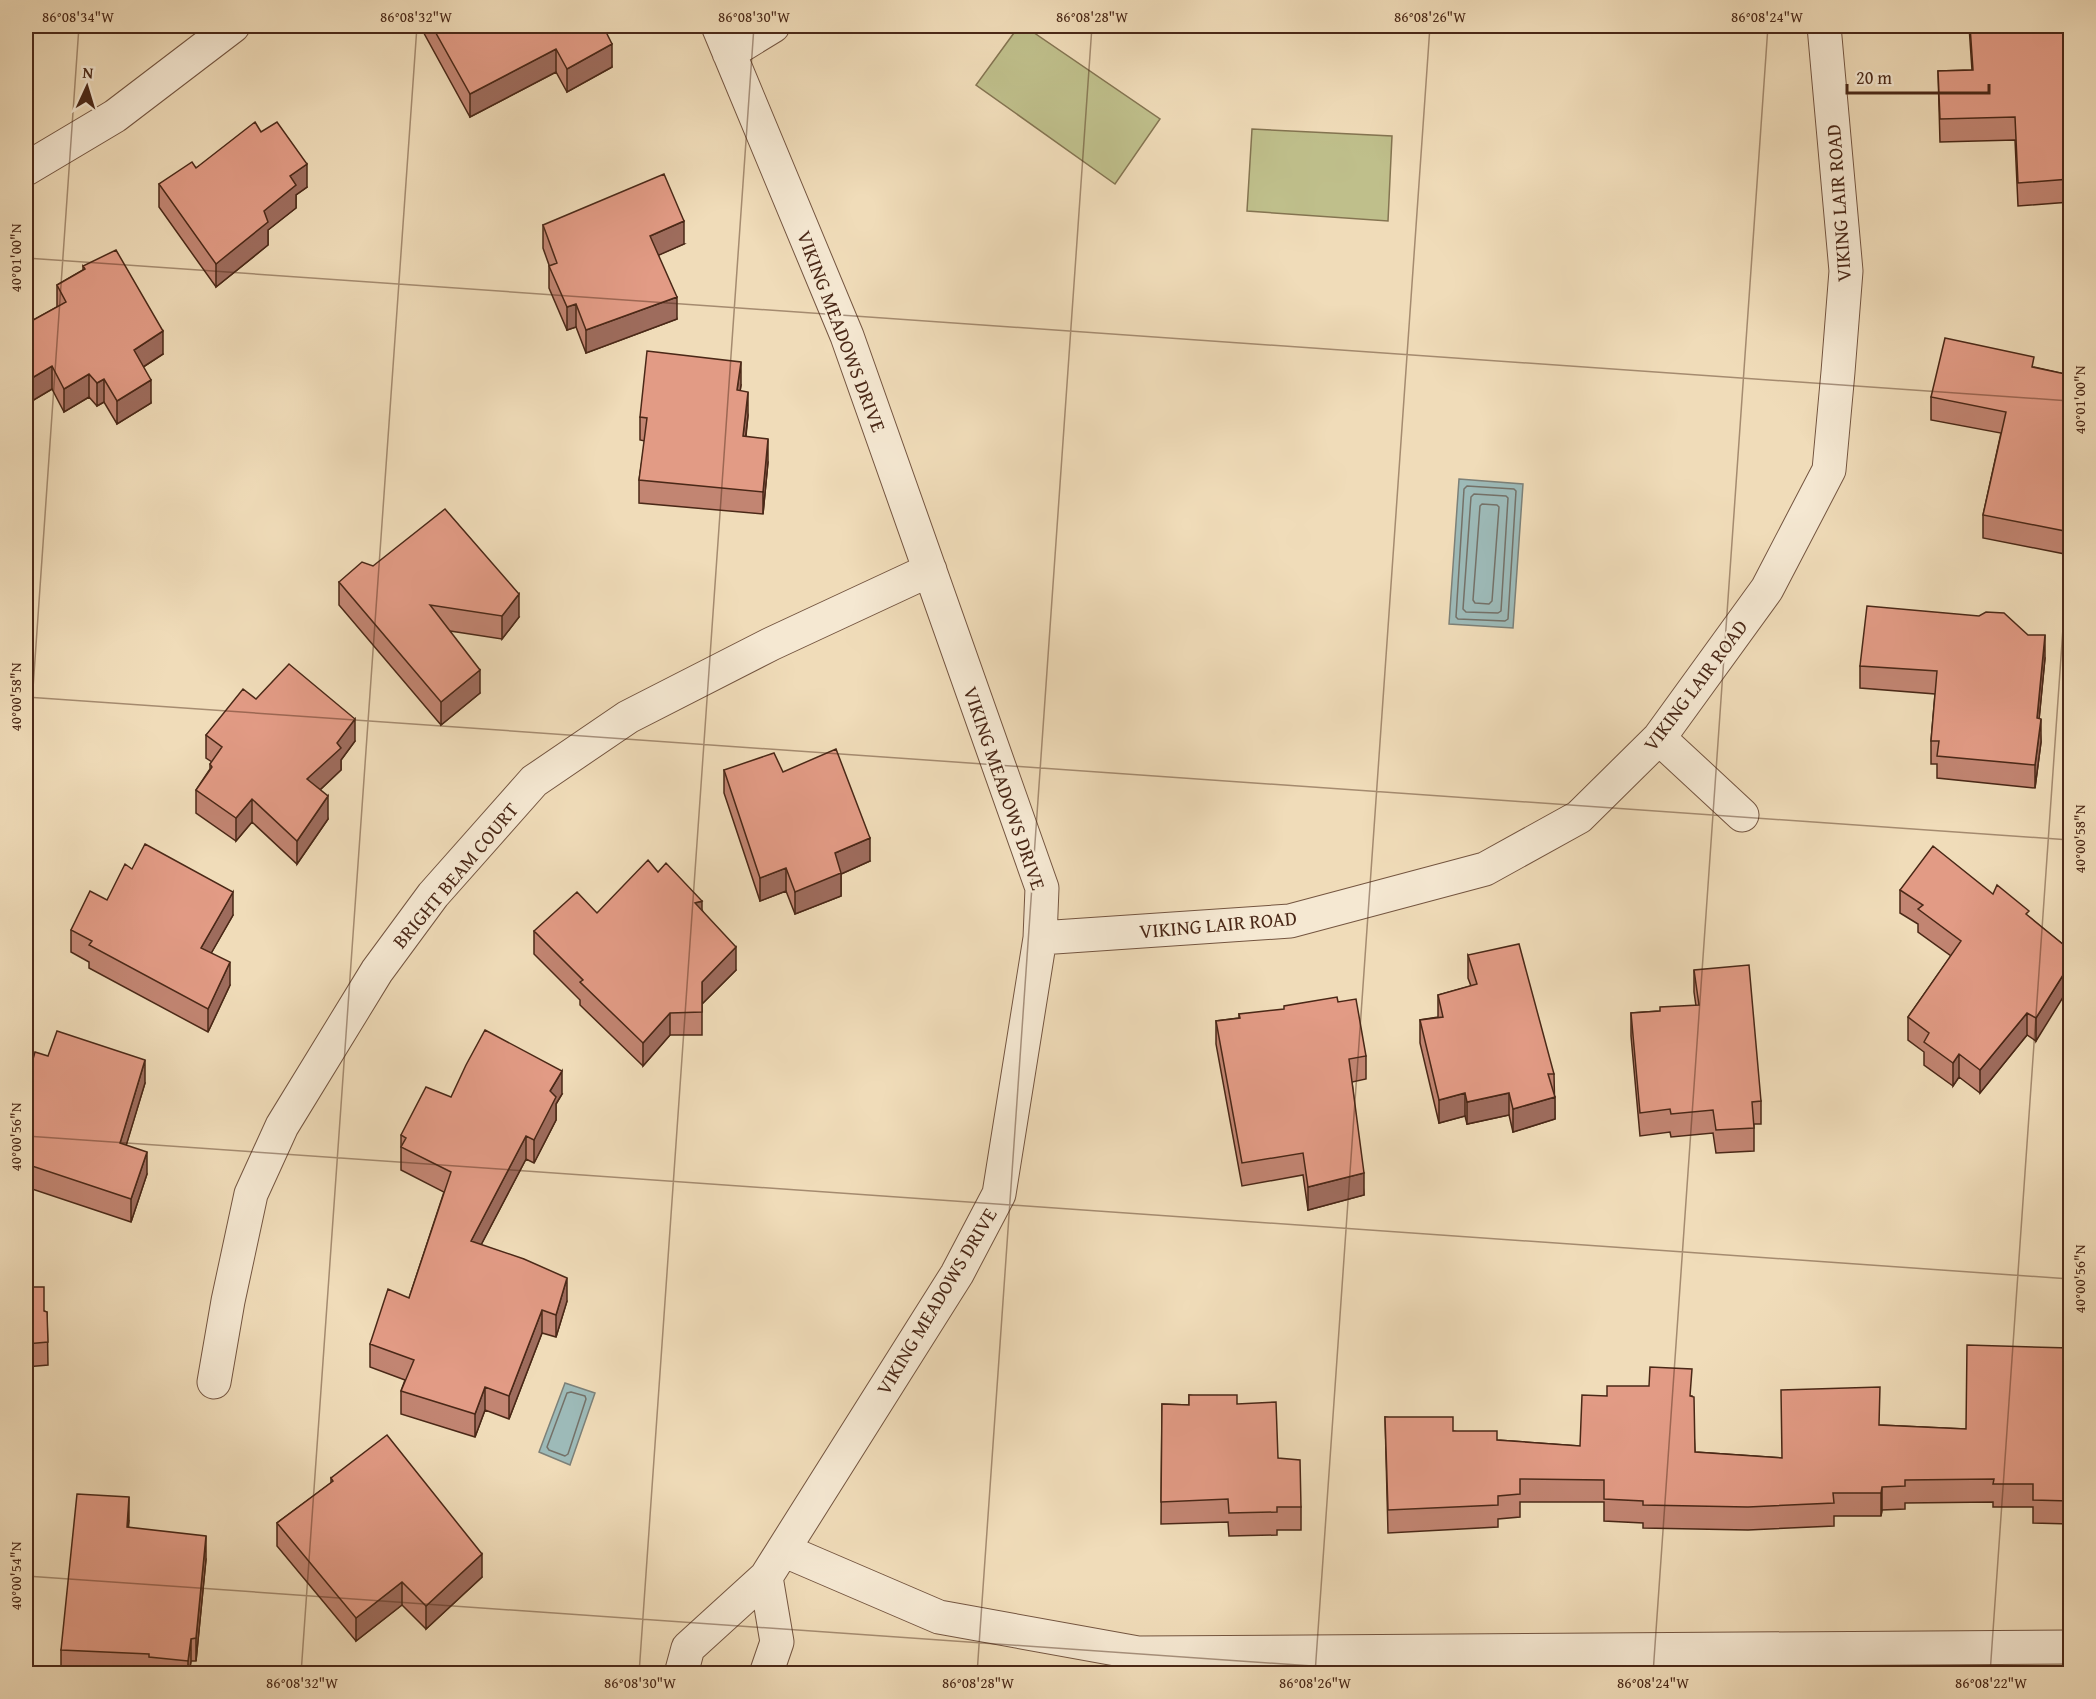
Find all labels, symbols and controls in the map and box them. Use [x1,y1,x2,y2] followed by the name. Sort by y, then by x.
[42,6,114,27] text: 86°08'34"W
[380,6,452,27] text: 86°08'32"W
[718,6,790,27] text: 86°08'30"W
[1056,6,1128,27] text: 86°08'28"W
[1394,6,1466,27] text: 86°08'26"W
[1731,6,1803,27] text: 86°08'24"W
[57,57,117,117] north arrow
[1847,57,1990,95] scale bar
[82,60,95,84] text: N
[1856,64,1892,91] text: 20 m
[1818,123,1858,283] street label: VIKING LAIR ROAD
[5,223,26,292] text: 40°01'00"N
[790,226,894,436] street label: VIKING MEADOWS DRIVE
[2069,365,2090,434] text: 40°01'00"N
[1636,613,1754,757] street label: VIKING LAIR ROAD
[5,662,26,731] text: 40°00'58"N
[957,682,1053,894] street label: VIKING MEADOWS DRIVE
[385,796,525,954] street label: BRIGHT BEAM COURT
[2069,804,2090,873] text: 40°00'58"N
[1138,903,1298,945] street label: VIKING LAIR ROAD
[5,1102,26,1171] text: 40°00'56"N
[869,1202,1003,1400] street label: VIKING MEADOWS DRIVE
[2069,1244,2090,1313] text: 40°00'56"N
[5,1541,26,1610] text: 40°00'54"N
[266,1672,338,1693] text: 86°08'32"W
[604,1672,676,1693] text: 86°08'30"W
[942,1672,1014,1693] text: 86°08'28"W
[1279,1672,1351,1693] text: 86°08'26"W
[1617,1672,1689,1693] text: 86°08'24"W
[1955,1672,2027,1693] text: 86°08'22"W

